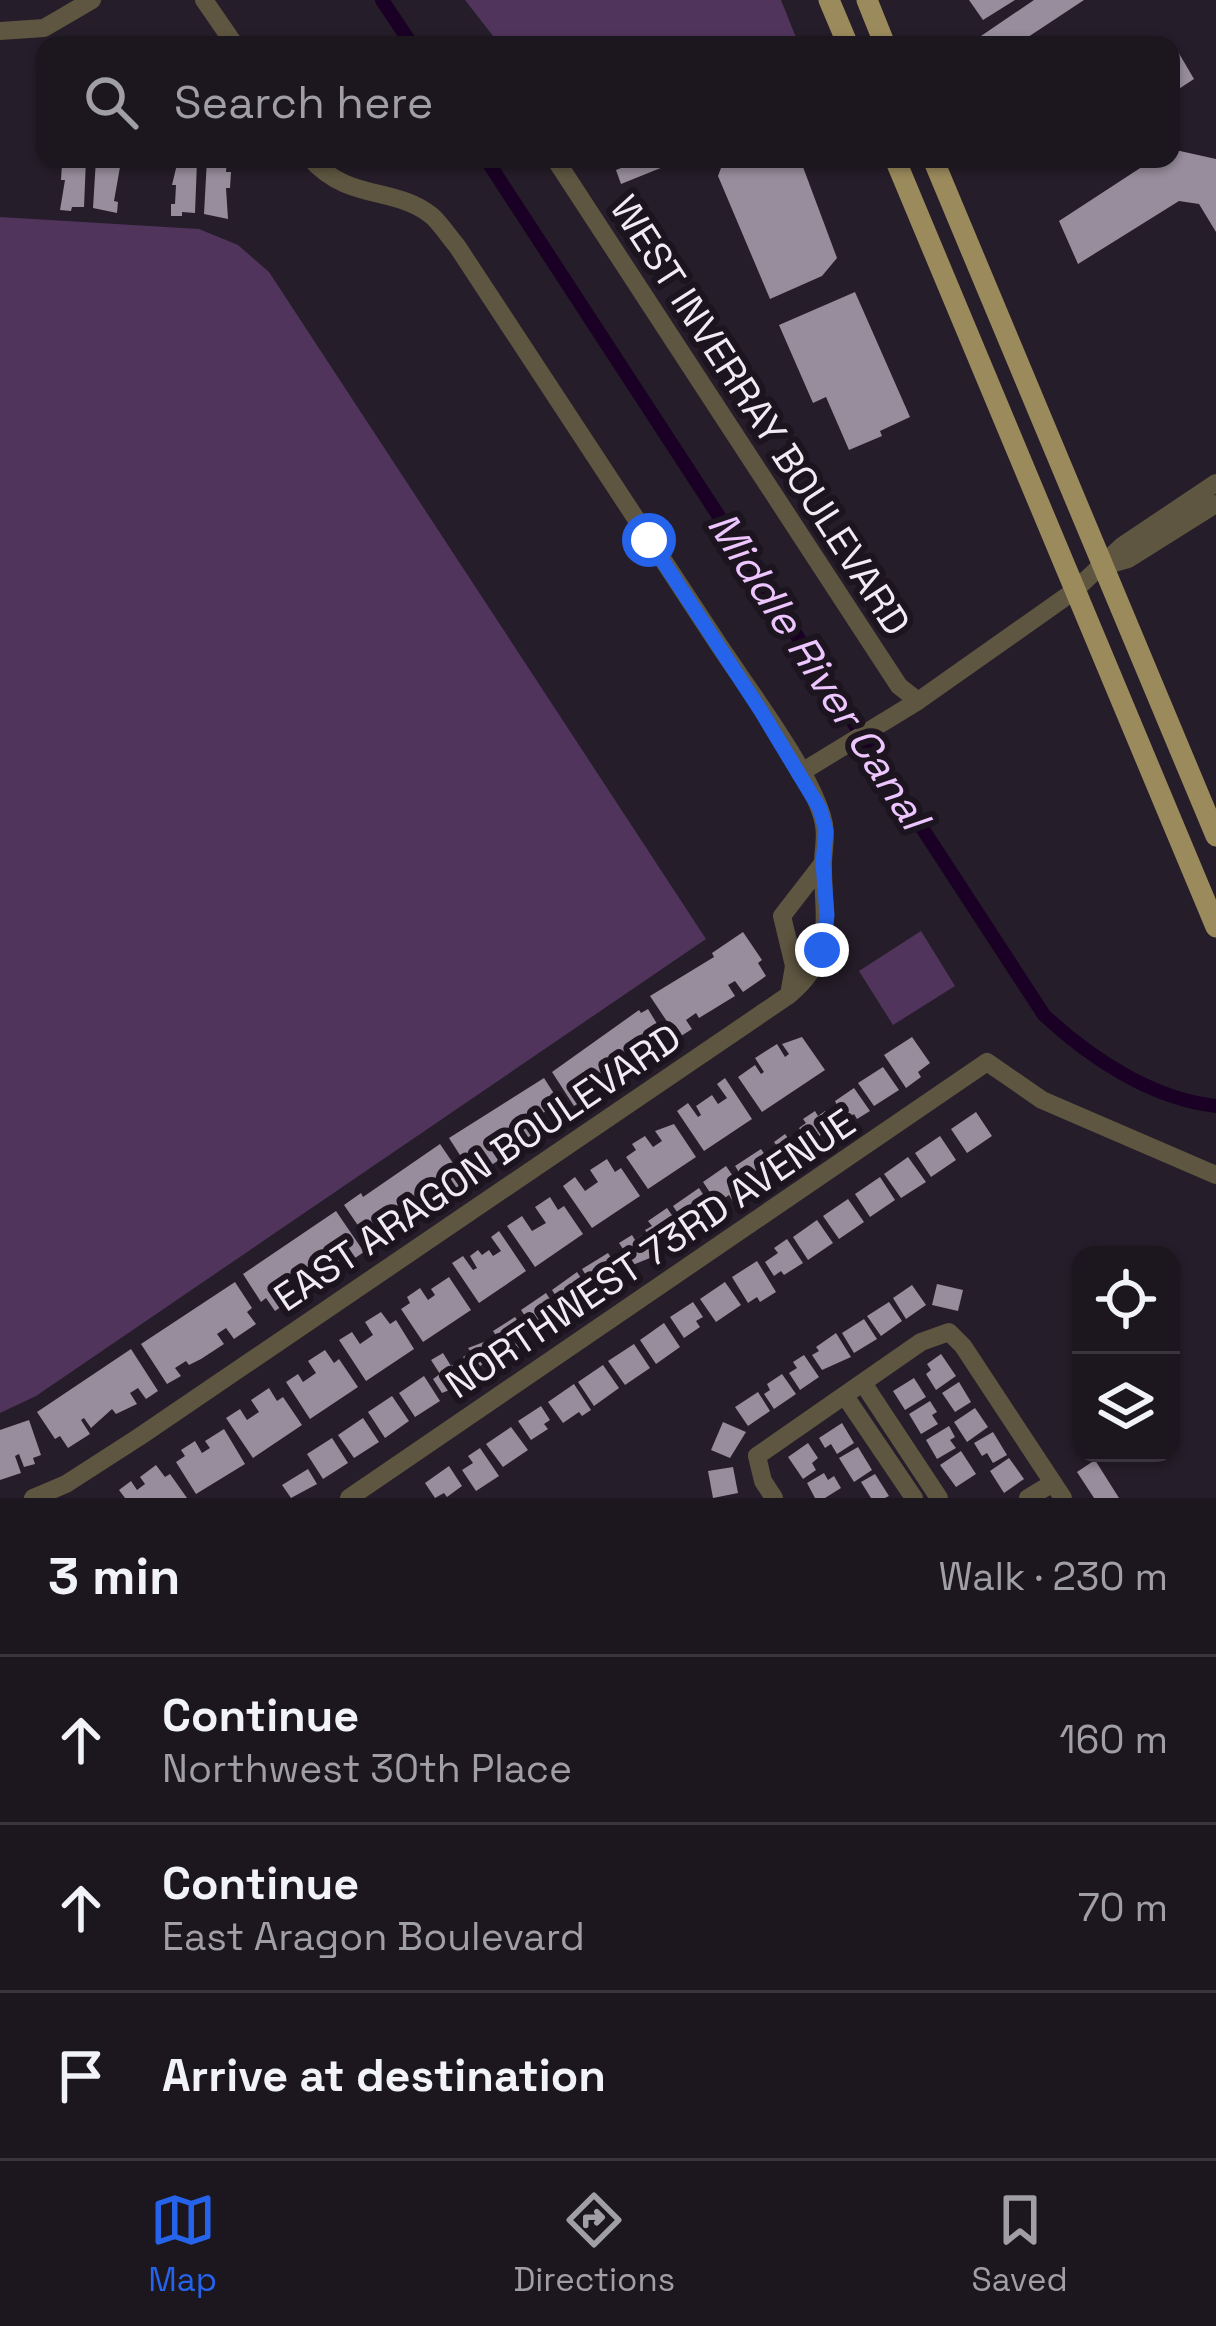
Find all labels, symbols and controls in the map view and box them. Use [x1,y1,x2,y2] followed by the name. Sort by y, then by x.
[36,36,1180,168] search box
[78,69,144,135] icon: search
[174,74,433,131] text: Search here
[600,186,921,644] street label: WEST INVERRAY BOULEVARD
[696,502,944,843] water label: Middle River Canal
[622,513,676,567] route start
[795,923,849,977] route end
[265,1013,690,1322] street label: EAST ARAGON BOULEVARD
[436,1098,864,1409] street label: NORTHWEST 73RD AVENUE
[1072,1246,1180,1462] map controls
[1072,1246,1180,1354] button: locate
[1072,1354,1180,1462] button: layers
[48,1544,181,1609] text: 3 min
[938,1552,1168,1601] text: Walk · 230 m
[162,1687,359,1744] text: Continue
[48,1707,114,1773] icon: ahead
[1059,1715,1168,1764] text: 160 m
[162,1744,572,1793] text: Northwest 30th Place
[162,1855,359,1912] text: Continue
[48,1875,114,1941] icon: ahead
[1078,1883,1168,1932] text: 70 m
[162,1912,585,1961] text: East Aragon Boulevard
[48,2043,114,2109] icon: arrive
[162,2047,606,2104] text: Arrive at destination
[148,2187,217,2301] tab: Map
[513,2187,675,2301] tab: Directions
[972,2187,1068,2301] tab: Saved

